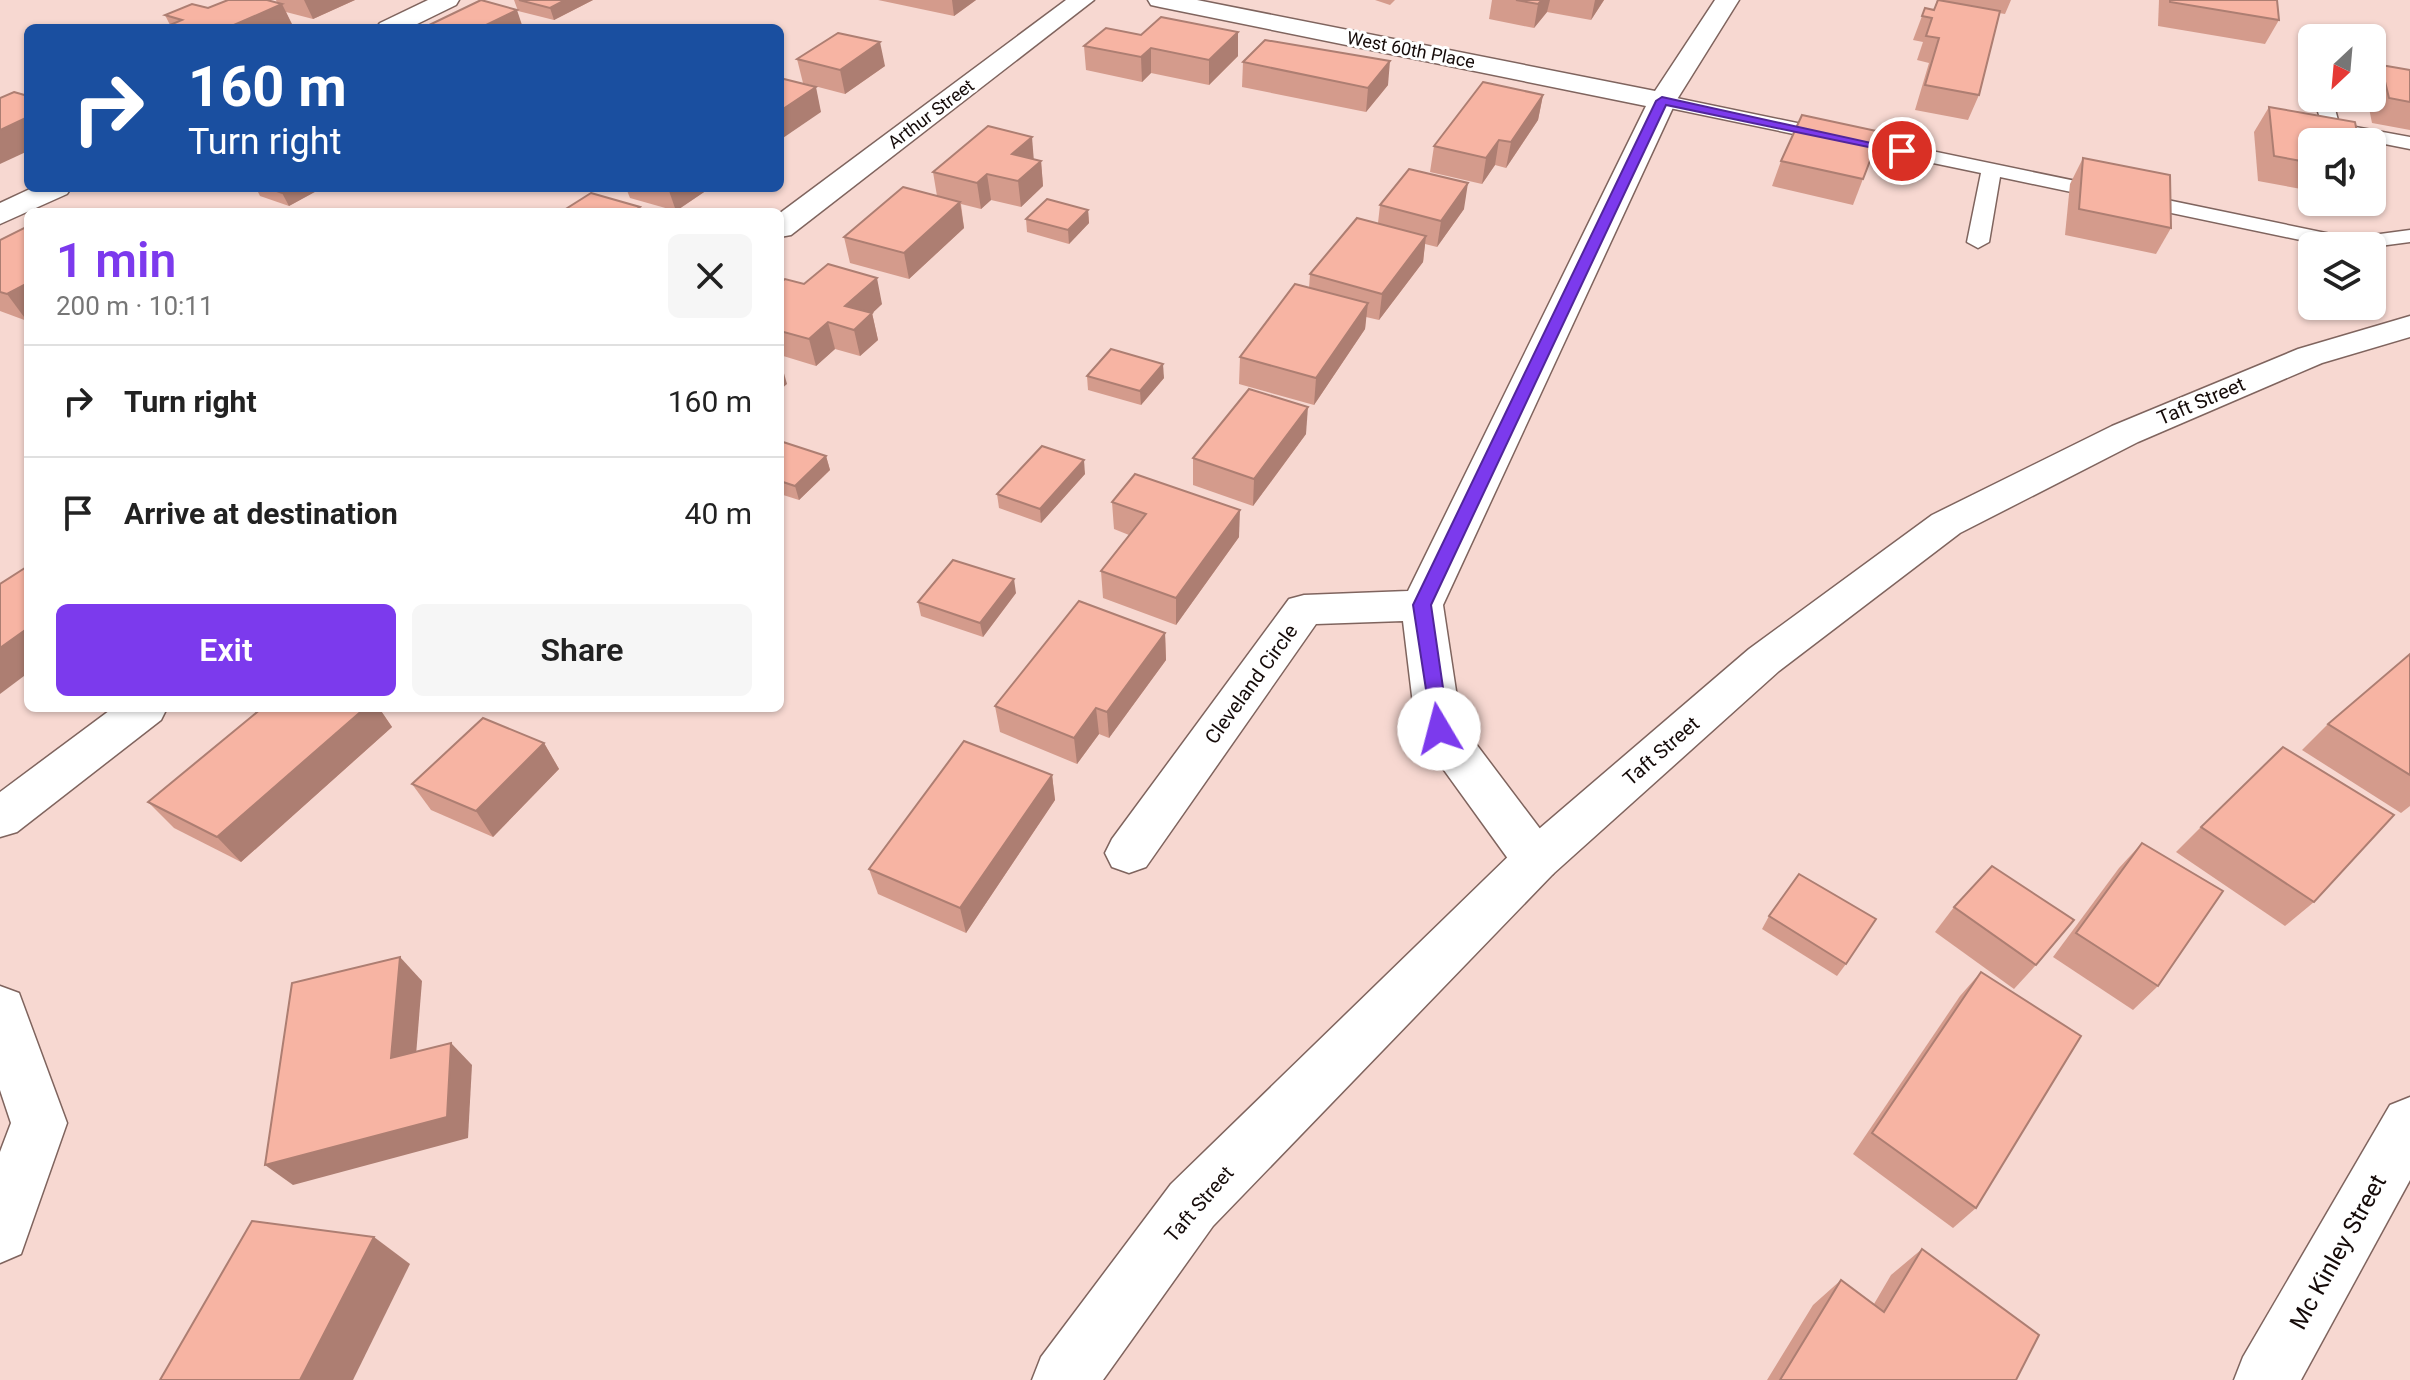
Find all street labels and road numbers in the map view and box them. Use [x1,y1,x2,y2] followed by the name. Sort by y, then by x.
[1345,27,1477,72] street label: West 60th Place
[884,74,978,153] street label: Arthur Street
[2154,372,2248,430] street label: Taft Street
[1200,620,1302,748] street label: Cleveland Circle
[1618,711,1704,791] street label: Taft Street
[1159,1161,1239,1247] street label: Taft Street
[2284,1170,2392,1334] street label: Mc Kinley Street

